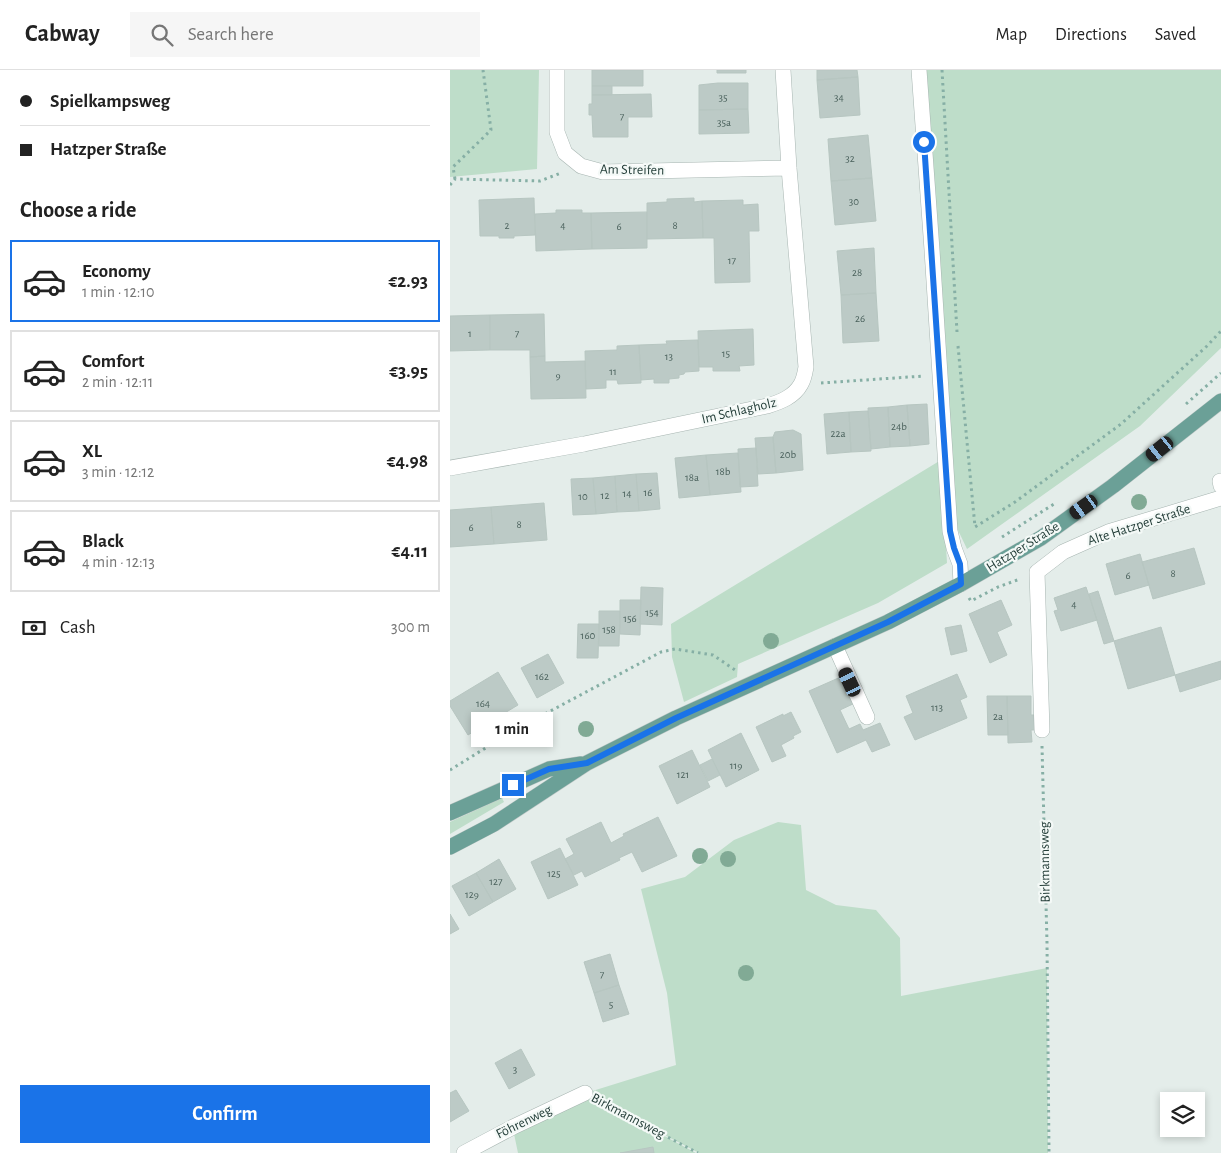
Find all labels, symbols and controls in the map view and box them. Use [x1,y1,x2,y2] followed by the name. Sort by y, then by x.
[130,12,480,57] search box
[148,21,176,49] icon: search
[25,22,100,46] text: Cabway
[188,25,274,44] text: Search here
[996,26,1027,44] text: Map
[1055,26,1127,44] text: Directions
[1155,26,1196,44] text: Saved
[50,92,170,111] text: Spielkampsweg
[718,92,728,103] house number: 35
[834,92,844,103] house number: 34
[620,111,625,122] house number: 7
[717,117,731,128] house number: 35a
[913,131,935,153] route start
[50,140,167,159] text: Hatzper Straße
[845,153,855,164] house number: 32
[600,162,664,178] street label: Am Streifen
[849,196,859,207] house number: 30
[20,199,136,221] text: Choose a ride
[504,220,510,231] house number: 2
[560,220,566,231] house number: 4
[672,220,678,231] house number: 8
[616,221,622,232] house number: 6
[728,255,737,266] house number: 17
[22,259,67,304] icon: car
[82,262,151,281] text: Economy
[852,267,862,278] house number: 28
[388,272,428,291] text: €2.93
[82,284,154,300] text: 1 min · 12:10
[855,313,865,324] house number: 26
[468,328,472,339] house number: 1
[515,328,520,339] house number: 7
[722,348,731,359] house number: 15
[22,349,67,394] icon: car
[665,351,674,362] house number: 13
[82,352,144,371] text: Comfort
[389,362,428,381] text: €3.95
[609,366,617,377] house number: 11
[555,370,561,381] house number: 9
[82,374,153,390] text: 2 min · 12:11
[700,396,778,426] street label: Im Schlagholz
[891,421,907,432] house number: 24b
[830,428,846,439] house number: 22a
[1143,434,1176,464] car
[22,439,67,484] icon: car
[82,442,102,461] text: XL
[780,449,797,460] house number: 20b
[387,452,428,471] text: €4.98
[82,464,154,480] text: 3 min · 12:12
[716,466,731,477] house number: 18b
[685,472,699,483] house number: 18a
[644,487,652,498] house number: 16
[622,488,632,499] house number: 14
[601,490,609,501] house number: 12
[578,491,588,502] house number: 10
[1067,492,1100,522] car
[1086,502,1192,548] street label: Alte Hatzper Straße
[516,519,522,530] house number: 8
[984,519,1062,575] street label: Hatzper Straße
[468,522,474,533] house number: 6
[22,529,67,574] icon: car
[82,532,124,551] text: Black
[392,542,428,561] text: €4.11
[82,554,155,570] text: 4 min · 12:13
[1170,568,1176,579] house number: 8
[1125,570,1131,581] house number: 6
[1071,599,1077,610] house number: 4
[645,607,659,618] house number: 154
[623,613,637,624] house number: 156
[20,614,48,642] icon: cash
[60,618,96,637] text: Cash
[391,619,430,635] text: 300 m
[602,624,616,635] house number: 158
[581,630,596,641] house number: 160
[836,665,863,699] car
[535,671,549,682] house number: 162
[476,698,490,709] house number: 164
[931,702,944,713] house number: 113
[993,711,1003,722] house number: 2a
[472,712,554,748] callout: 1 min
[495,721,529,737] text: 1 min
[730,760,742,771] house number: 119
[677,769,689,780] house number: 121
[502,774,524,796] route end
[1037,821,1053,903] street label: Birkmannsweg
[547,868,561,879] house number: 125
[489,876,503,887] house number: 127
[465,889,479,900] house number: 129
[600,969,605,980] house number: 7
[609,999,614,1010] house number: 5
[513,1064,518,1075] house number: 3
[20,1085,430,1143] button: Confirm
[589,1091,667,1141] street label: Birkmannsweg
[1160,1092,1205,1137] map controls
[1160,1092,1205,1137] button: layers
[494,1103,554,1141] street label: Föhrenweg

